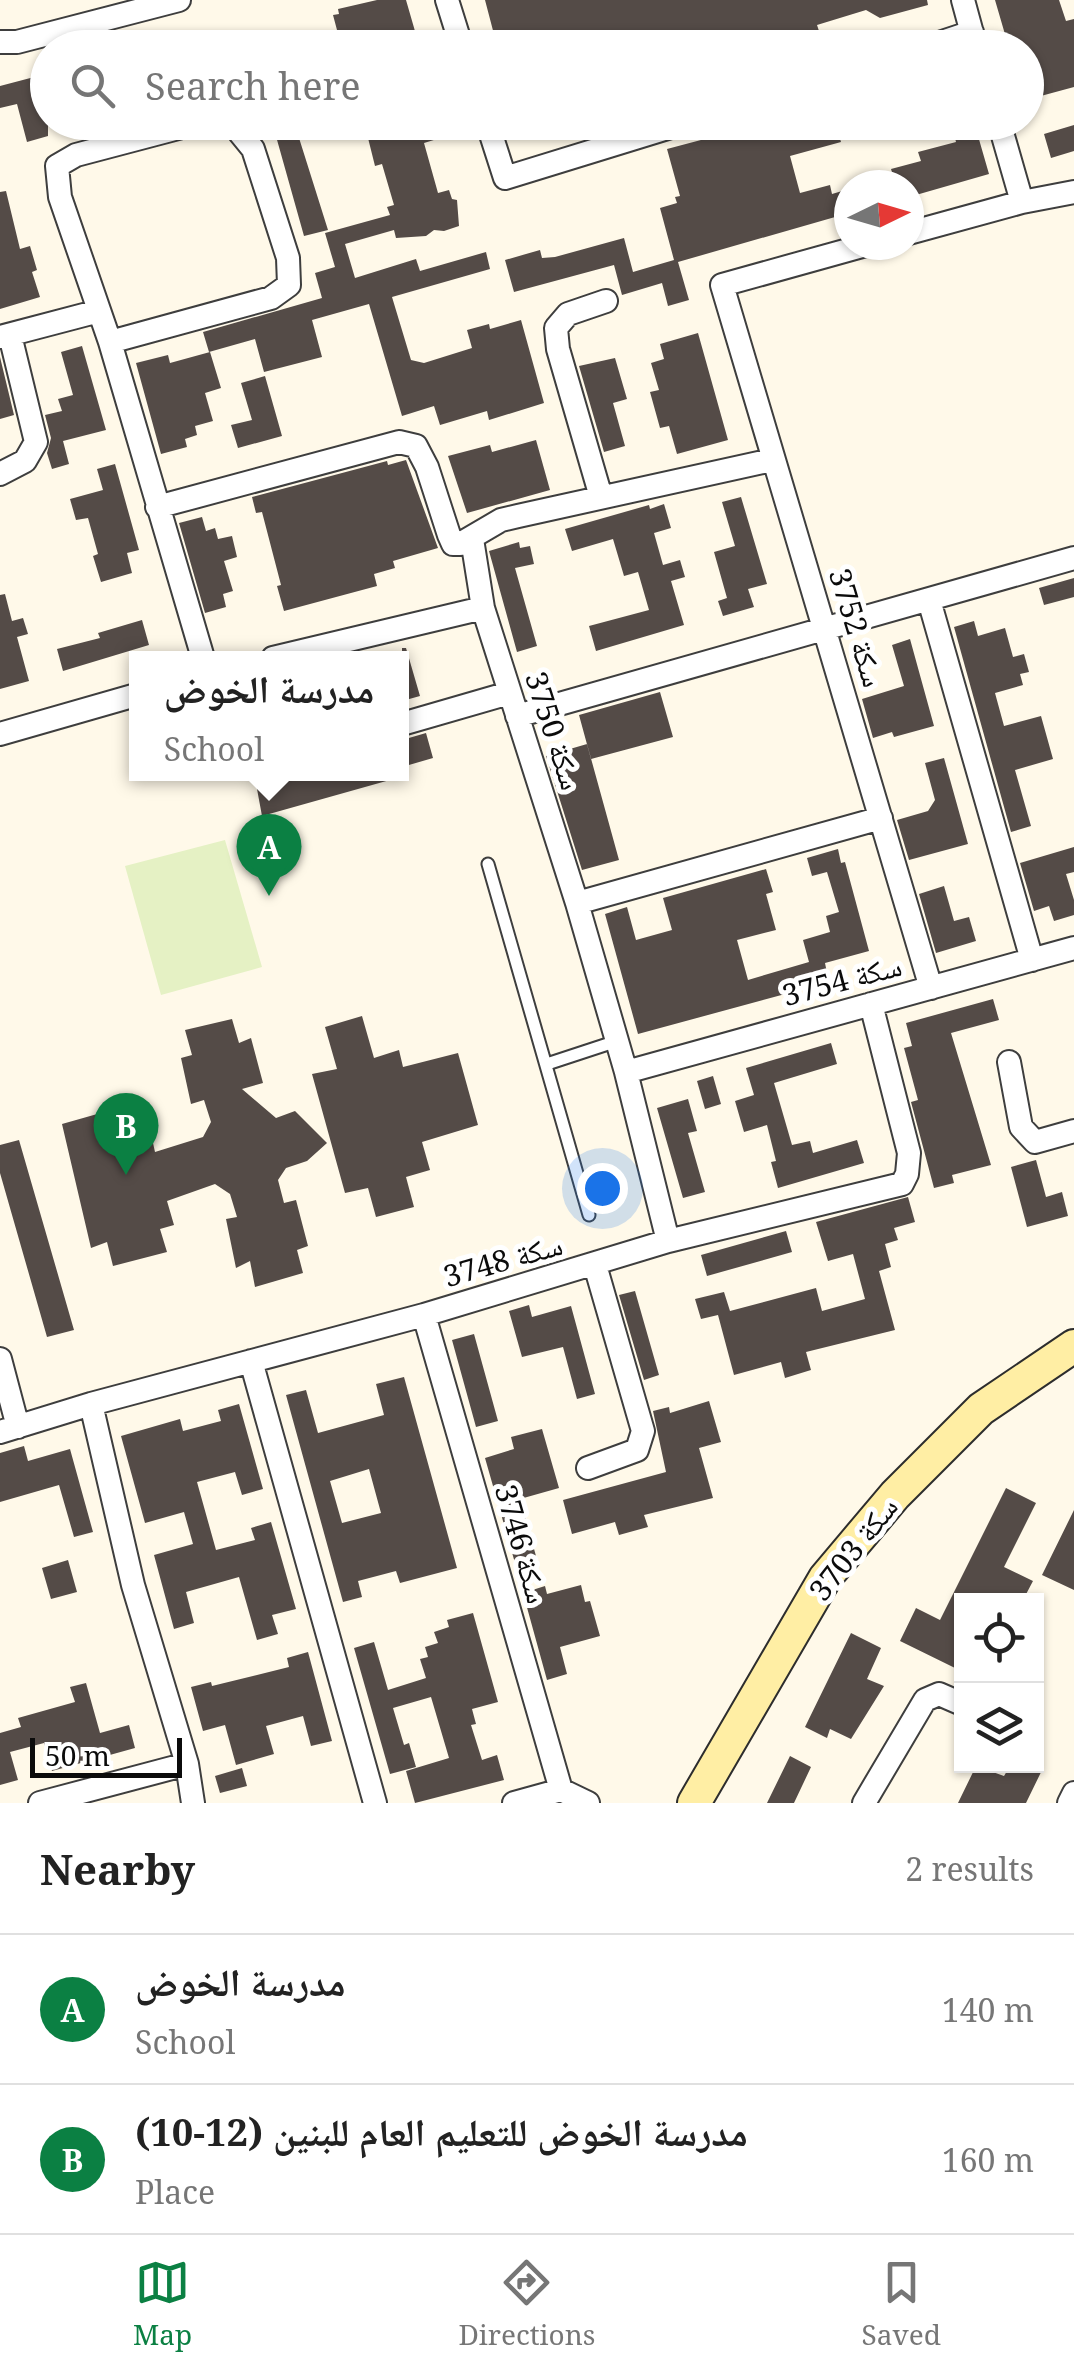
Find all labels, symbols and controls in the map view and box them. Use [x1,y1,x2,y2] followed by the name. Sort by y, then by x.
[30,30,1044,140] search box
[65,58,120,113] icon: search
[145,59,361,111] text: Search here
[834,170,924,260] north arrow
[820,563,895,692] street label: سكة 3752
[129,651,409,781] popup
[164,662,374,714] text: مدرسة الخوض
[516,666,593,795] street label: سكة 3750
[164,727,264,770] text: School
[236,814,302,896] pin: A
[777,944,906,1015] street label: سكة 3754
[94,1092,158,1175] pin: B
[577,1163,628,1214] your location
[438,1223,567,1296] street label: سكة 3748
[486,1479,559,1608] street label: سكة 3746
[799,1487,907,1609] street label: سكة 3703
[954,1593,1044,1773] map controls
[954,1593,1044,1683] button: locate
[954,1683,1044,1773] button: layers
[30,1733,182,1778] scale bar
[45,1736,110,1774] text: 50 m
[40,1840,195,1897] text: Nearby
[905,1847,1034,1890] text: 2 results
[135,1955,345,2007] text: مدرسة الخوض
[60,1988,85,2031] text: A
[942,1988,1034,2031] text: 140 m
[135,2020,235,2063] text: School
[135,2105,748,2157] text: مدرسة الخوض للتعليم العام للبنين (12-10)
[62,2138,83,2181] text: B
[942,2138,1034,2181] text: 160 m
[135,2170,215,2213] text: Place
[133,2255,192,2353] tab: Map
[458,2255,595,2353] tab: Directions
[862,2255,941,2353] tab: Saved

